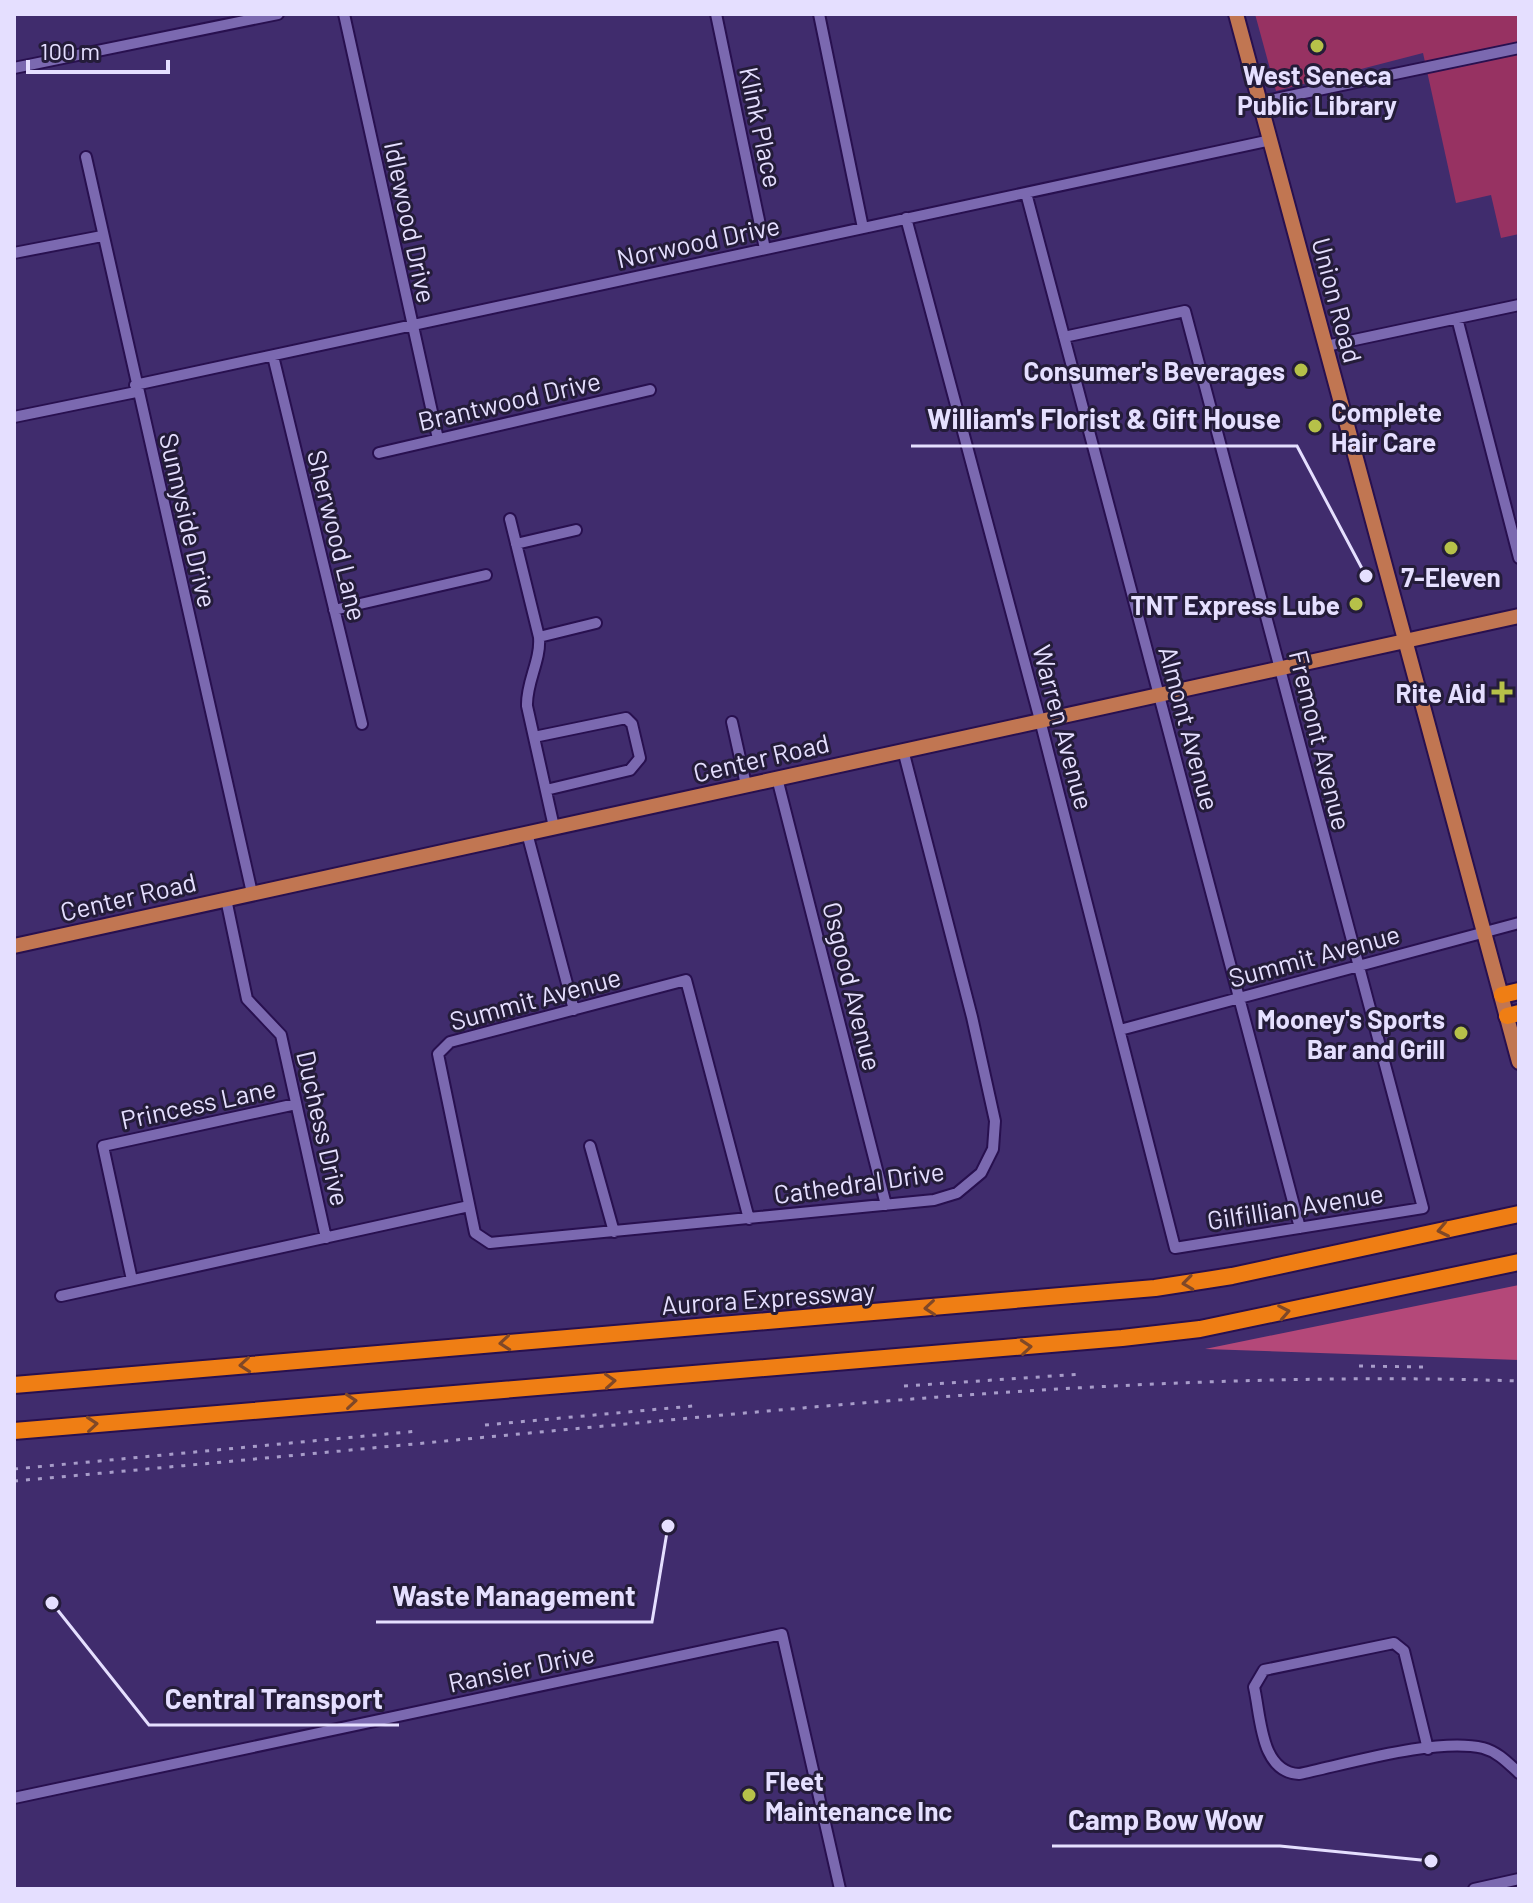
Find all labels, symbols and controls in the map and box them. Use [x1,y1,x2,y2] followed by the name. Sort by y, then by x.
[28,24,168,74] scale bar
[40,36,100,65] text: 100 m
[1308,37,1326,55] marker: West Seneca Public Library
[1237,59,1397,120] place label: West Seneca Public Library
[734,64,790,190] street label: Klink Place
[379,138,443,306] street label: Idlewood Drive
[614,209,782,273] street label: Norwood Drive
[1306,234,1370,366] street label: Union Road
[1024,355,1285,386] place label: Consumer's Beverages
[1292,361,1310,379] marker: Consumer's Beverages
[415,364,603,436] street label: Brantwood Drive
[911,394,1297,446] callout: William's Florist & Gift House
[1331,396,1442,457] place label: Complete Hair Care
[927,401,1281,435] text: William's Florist & Gift House
[1306,417,1324,435] marker: Complete Hair Care
[154,430,224,610] street label: Sunnyside Drive
[302,446,374,624] street label: Sherwood Lane
[1442,539,1460,557] marker: 7-Eleven
[1401,561,1501,592] place label: 7-Eleven
[1131,589,1340,620] place label: TNT Express Lube
[1347,595,1365,613] marker: TNT Express Lube
[1027,641,1101,813] street label: Warren Avenue
[1153,643,1227,813] street label: Almont Avenue
[1284,647,1358,833] street label: Fremont Avenue
[1396,677,1486,708] place label: Rite Aid
[1493,683,1511,701] marker: Rite Aid
[690,726,832,788] street label: Center Road
[57,865,199,927] street label: Center Road
[817,898,889,1074] street label: Osgood Avenue
[1225,917,1403,993] street label: Summit Avenue
[446,960,624,1036] street label: Summit Avenue
[1257,1003,1445,1064] place label: Mooney's Sports Bar and Grill
[1452,1024,1470,1042] marker: Mooney's Sports Bar and Grill
[291,1047,357,1209] street label: Duchess Drive
[118,1071,278,1135] street label: Princess Lane
[772,1155,946,1209] street label: Cathedral Drive
[1205,1177,1385,1235] street label: Gilfillian Avenue
[1436,1221,1450,1238] one-way arrow
[660,1274,876,1320] street label: Aurora Expressway
[1181,1274,1195,1291] one-way arrow
[923,1300,936,1317] one-way arrow
[1277,1305,1290,1322] one-way arrow
[498,1334,511,1351] one-way arrow
[1020,1338,1033,1355] one-way arrow
[239,1356,252,1373] one-way arrow
[604,1373,617,1390] one-way arrow
[345,1393,358,1410] one-way arrow
[86,1416,99,1433] one-way arrow
[376,1570,652,1622] callout: Waste Management
[392,1578,636,1612] text: Waste Management
[445,1636,597,1698] street label: Ransier Drive
[149,1673,399,1725] callout: Central Transport
[165,1681,383,1715] text: Central Transport
[765,1765,952,1826] place label: Fleet Maintenance Inc
[740,1786,758,1804] marker: Fleet Maintenance Inc
[1052,1794,1280,1846] callout: Camp Bow Wow
[1068,1802,1264,1836] text: Camp Bow Wow

